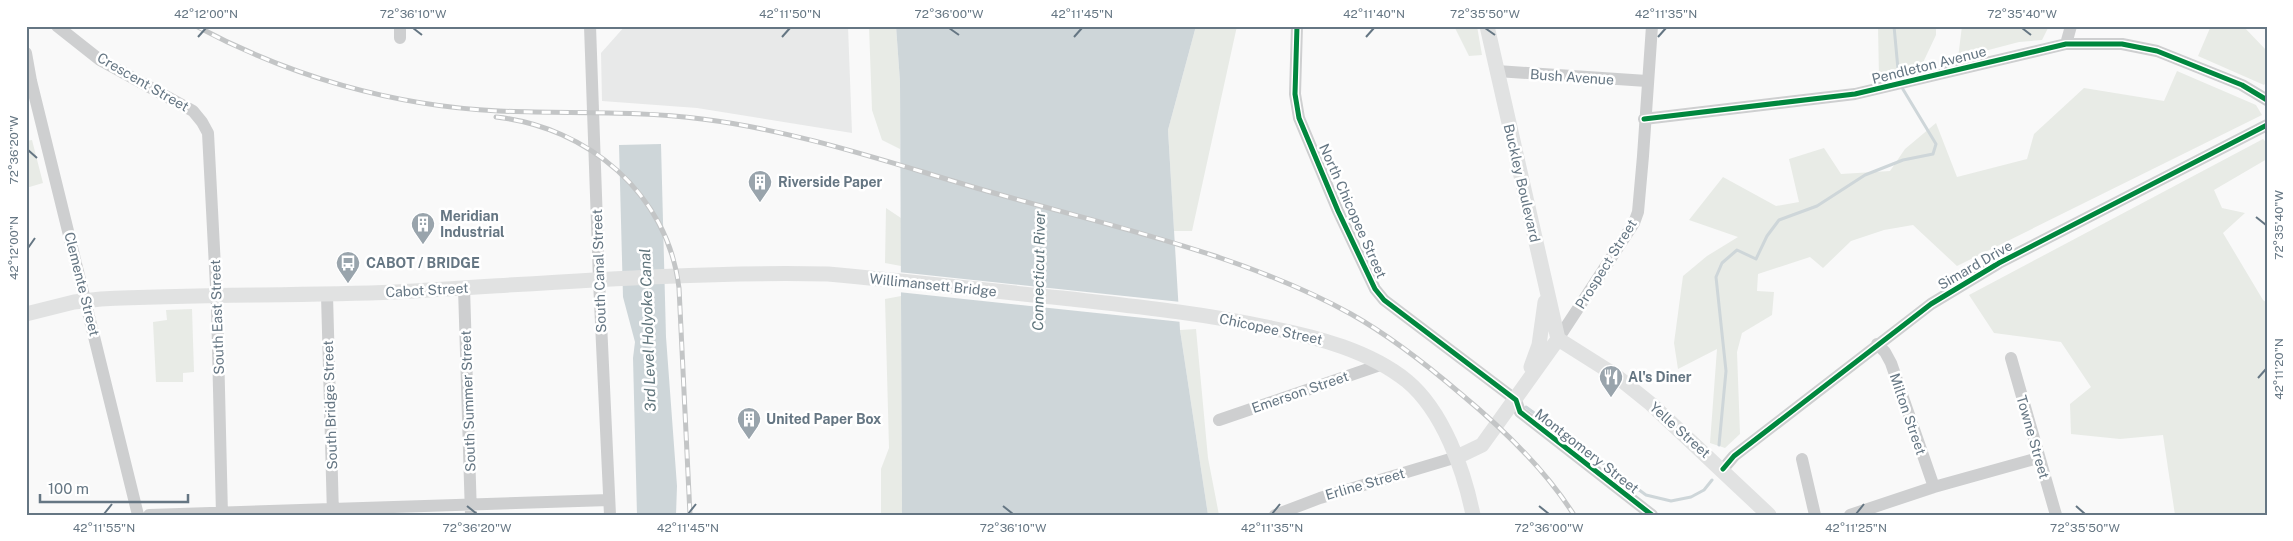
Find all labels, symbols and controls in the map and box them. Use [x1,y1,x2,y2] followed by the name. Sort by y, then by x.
[174,7,238,21] text: 42°12'00"N
[380,7,447,21] text: 72°36'10"W
[759,7,821,21] text: 42°11'50"N
[914,7,984,21] text: 72°36'00"W
[1051,7,1113,21] text: 42°11'45"N
[1343,7,1405,21] text: 42°11'40"N
[1450,7,1520,21] text: 72°35'50"W
[1635,7,1697,21] text: 42°11'35"N
[1987,7,2057,21] text: 72°35'40"W
[1870,43,1988,87] street label: Pendleton Avenue
[94,49,192,115] street label: Crescent Street
[1529,66,1615,88] street label: Bush Avenue
[7,115,21,184] text: 72°36'20"W
[1501,122,1543,244] street label: Buckley Boulevard
[1316,141,1390,281] street label: North Chicopee Street
[747,169,773,203] building icon: Riverside Paper
[778,174,883,190] place label: Riverside Paper
[2272,190,2286,260] text: 72°35'40"W
[440,208,505,240] place label: Meridian Industrial
[589,209,609,333] street label: South Canal Street
[410,211,436,245] building icon: Meridian Industrial
[1029,211,1048,331] water label: Connecticut River
[7,216,21,280] text: 42°12'00"N
[1572,216,1640,312] street label: Prospect Street
[61,230,103,338] street label: Clemente Street
[1935,237,2015,293] street label: Simard Drive
[636,248,659,412] water label: 3rd Level Holyoke Canal
[335,250,361,284] bus stop icon: CABOT / BRIDGE
[366,255,480,271] place label: CABOT / BRIDGE
[207,259,227,375] street label: South East Street
[869,270,997,300] street label: Willimansett Bridge
[385,280,469,300] street label: Cabot Street
[1218,310,1324,348] street label: Chicopee Street
[458,330,478,472] street label: South Summer Street
[2272,338,2286,400] text: 42°11'20"N
[320,340,340,470] street label: South Bridge Street
[1598,364,1624,398] restaurant icon: Al's Diner
[1249,368,1351,416] street label: Emerson Street
[1628,369,1692,385] place label: Al's Diner
[1887,371,1929,457] street label: Milton Street
[2013,393,2053,481] street label: Towne Street
[1647,399,1713,461] street label: Yelle Street
[1532,405,1642,497] street label: Montgomery Street
[736,406,762,440] building icon: United Paper Box
[766,411,881,427] place label: United Paper Box
[1323,465,1407,503] street label: Erline Street
[40,471,188,503] scale bar
[48,480,89,497] text: 100 m
[73,521,135,535] text: 42°11'55"N
[443,521,512,535] text: 72°36'20"W
[657,521,719,535] text: 42°11'45"N
[980,521,1047,535] text: 72°36'10"W
[1241,521,1303,535] text: 42°11'35"N
[1514,521,1584,535] text: 72°36'00"W
[1825,521,1887,535] text: 42°11'25"N
[2050,521,2120,535] text: 72°35'50"W

